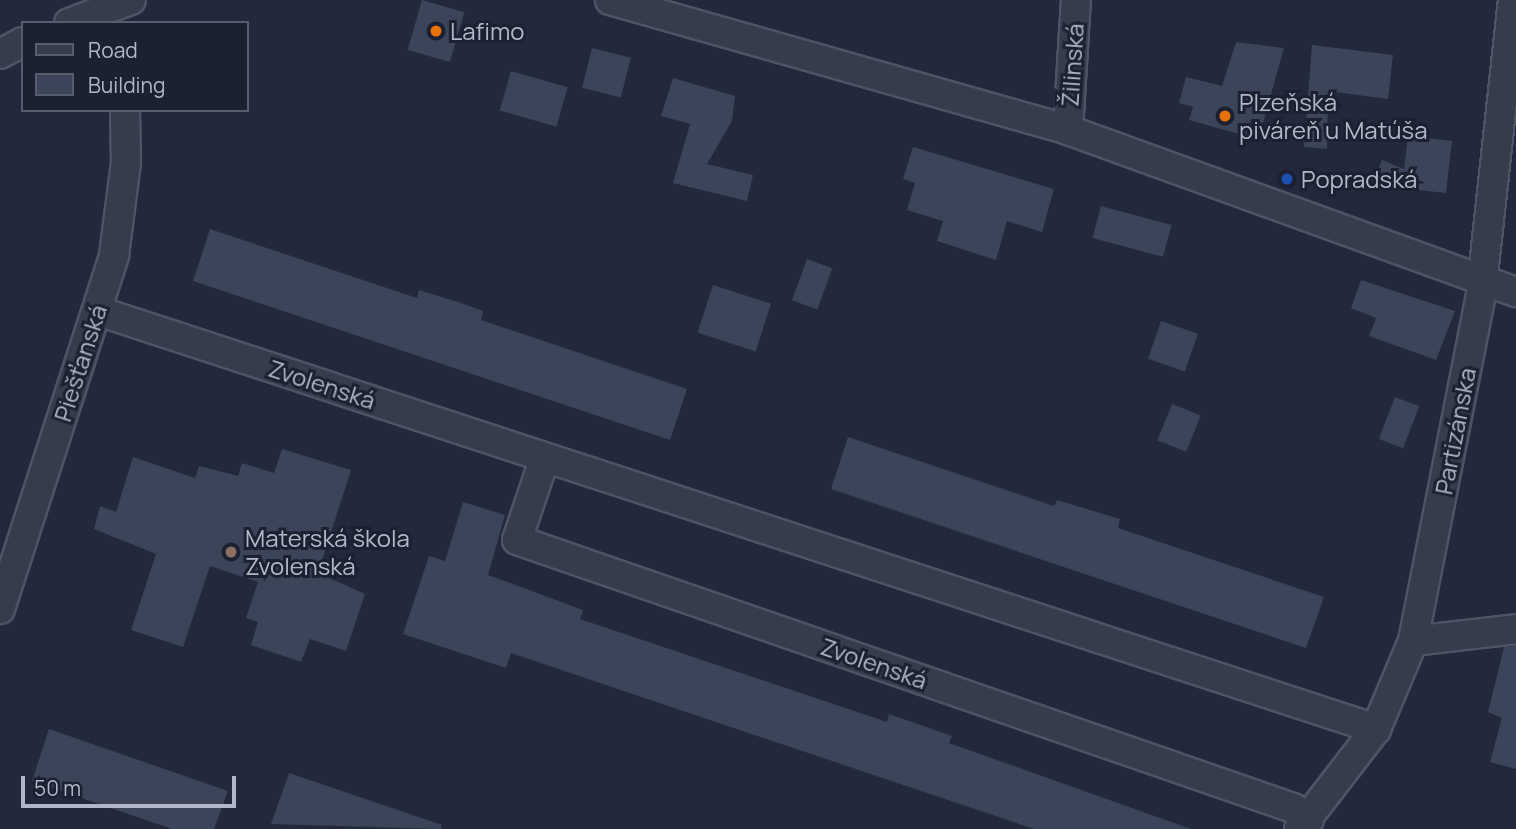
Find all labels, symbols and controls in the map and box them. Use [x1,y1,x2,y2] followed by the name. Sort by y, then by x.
[450,17,525,45] place label: Lafimo
[21,21,248,112] legend
[1055,22,1089,108] street label: Žilinská
[428,23,444,39] marker: Lafimo
[88,36,138,64] text: Road
[88,71,165,99] text: Building
[1239,88,1427,144] place label: Plzeňská piváreň u Matúša
[1217,108,1233,124] marker: Plzeňská piváreň u Matúša
[1301,165,1417,193] place label: Popradská
[1279,171,1295,187] marker: Popradská
[48,301,112,425] street label: Piešťanská
[265,353,379,415] street label: Zvolenská
[1429,365,1481,497] street label: Partizánska
[245,524,410,580] place label: Materská škola Zvolenská
[223,544,239,560] marker: Materská škola Zvolenská
[817,631,931,695] street label: Zvolenská
[24,762,240,806] scale bar
[34,774,81,802] text: 50 m

